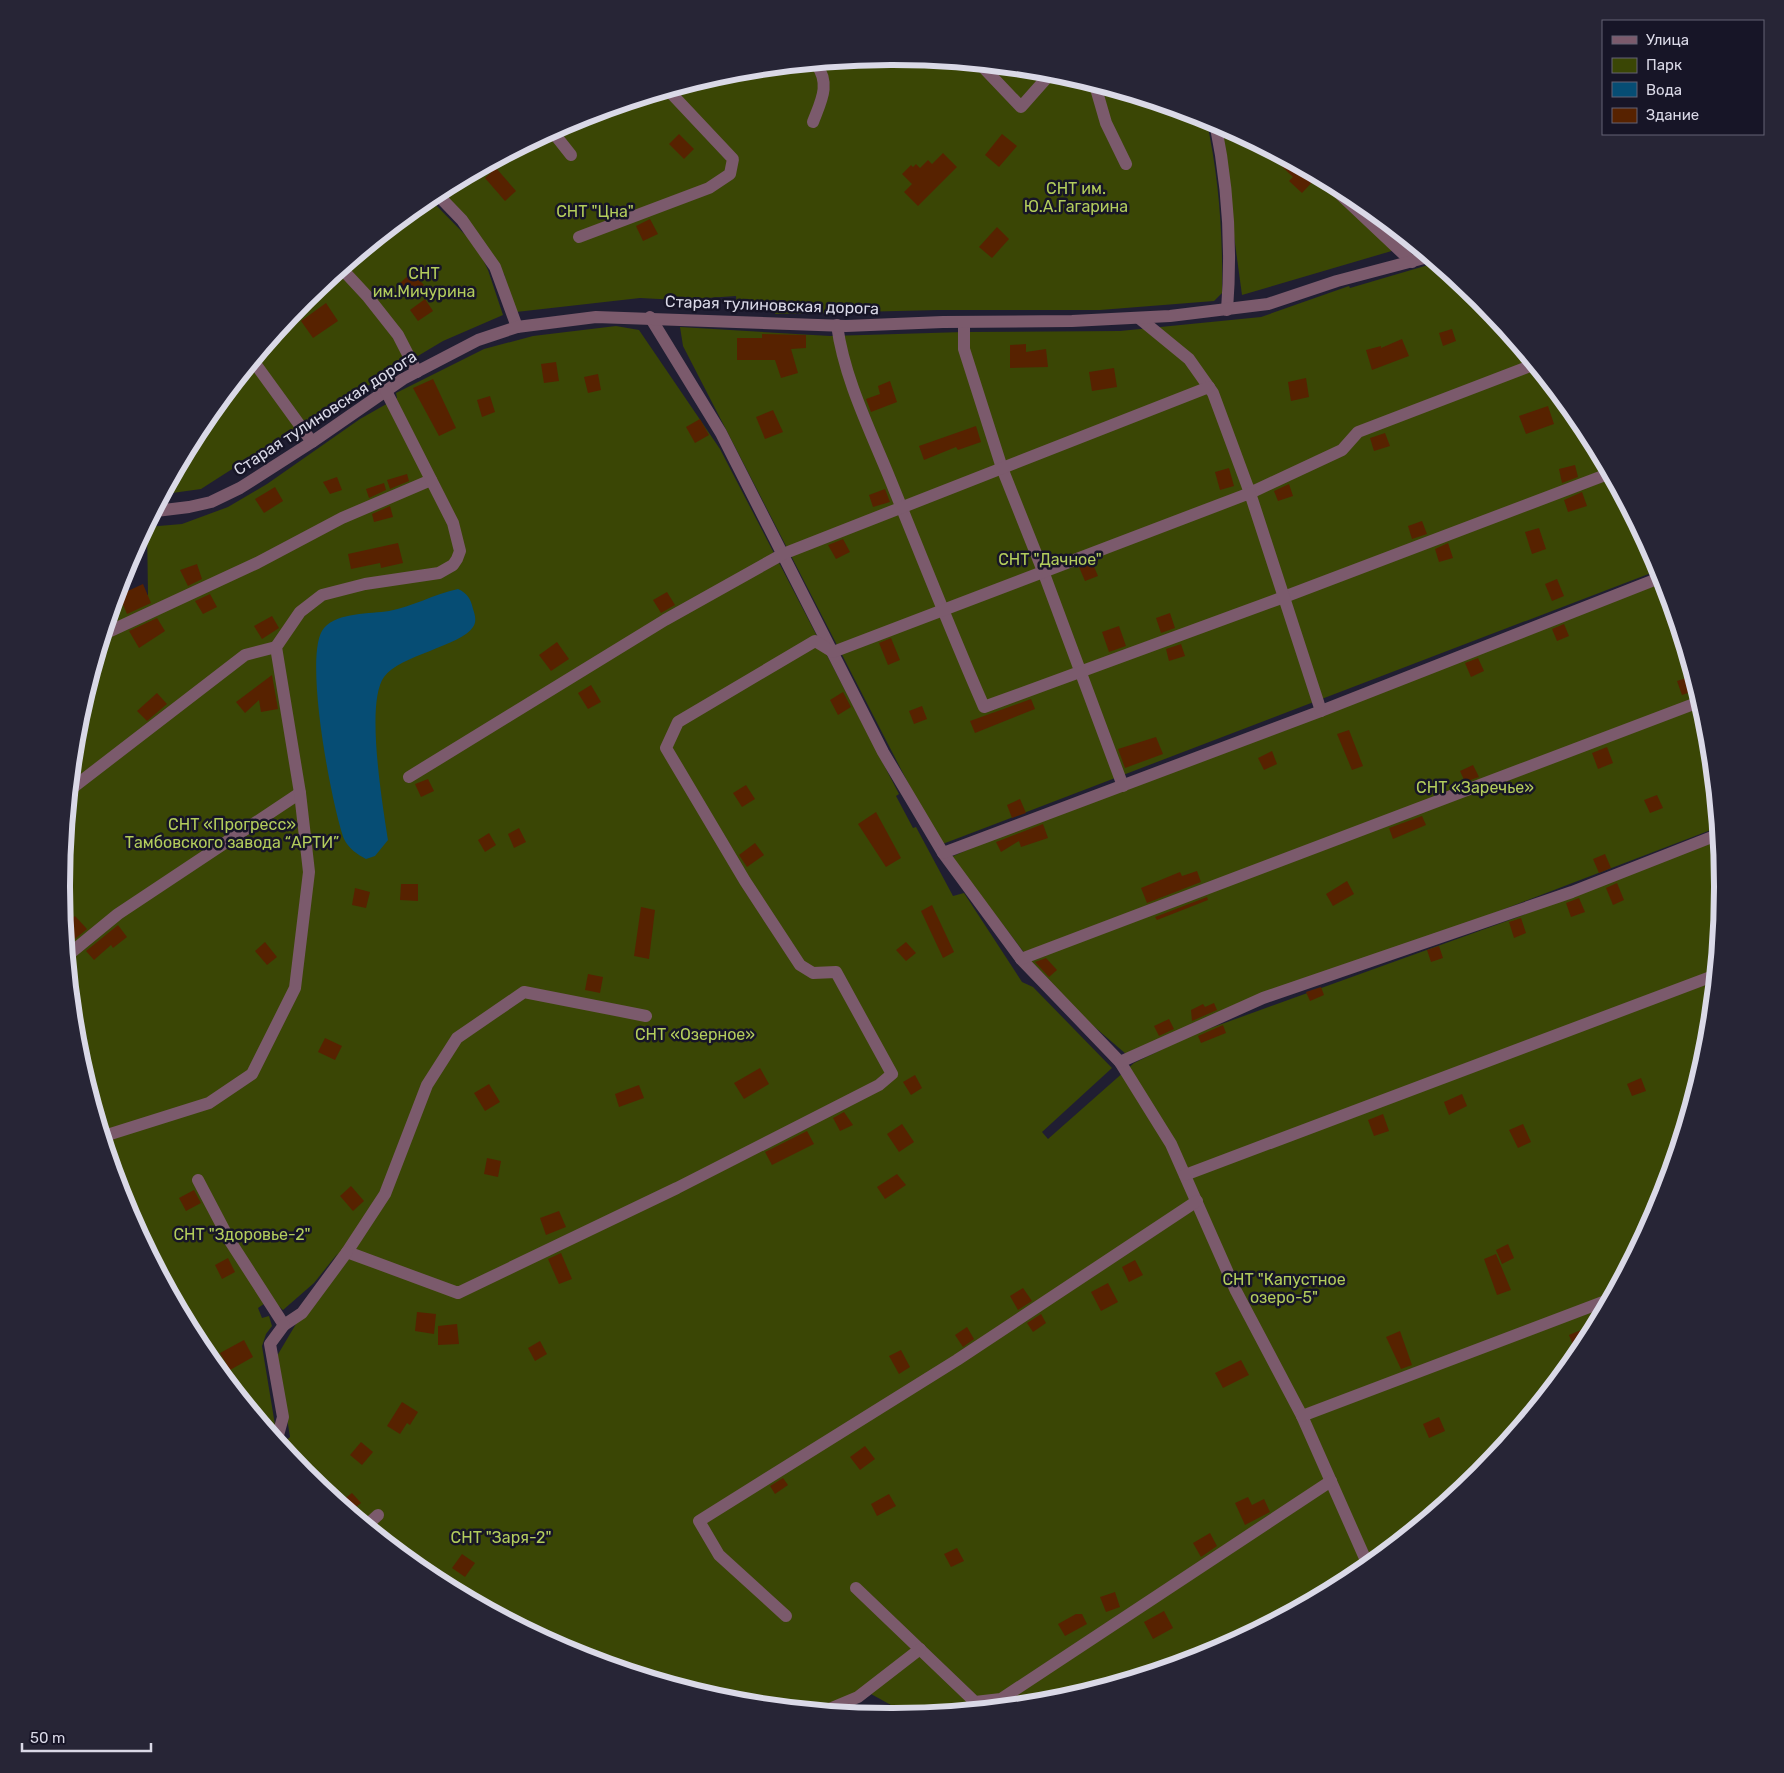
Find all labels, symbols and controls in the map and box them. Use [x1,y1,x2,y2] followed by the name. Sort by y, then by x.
[1602,20,1764,135] legend
[1646,31,1689,49] text: Улица
[1646,56,1682,74] text: Парк
[1646,81,1682,99] text: Вода
[1646,106,1699,124] text: Здание
[1024,179,1128,216] park label: СНТ им. Ю.А.Гагарина
[556,202,634,221] park label: СНТ "Цна"
[373,264,475,301] park label: СНТ им.Мичурина
[665,292,879,318] street label: Старая тулиновская дорога
[230,347,420,479] street label: Старая тулиновская дорога
[998,550,1102,569] park label: СНТ "Дачное"
[1416,778,1534,797] park label: СНТ «Заречье»
[125,815,339,852] park label: СНТ «Прогресс» Тамбовского завода “АРТИ”
[635,1025,755,1044] park label: СНТ «Озерное»
[173,1225,311,1244] park label: СНТ "Здоровье-2"
[1222,1270,1346,1307] park label: СНТ "Капустное озеро-5"
[451,1528,551,1547] park label: СНТ "Заря-2"
[22,1720,151,1752] scale bar
[30,1729,65,1747] text: 50 m

